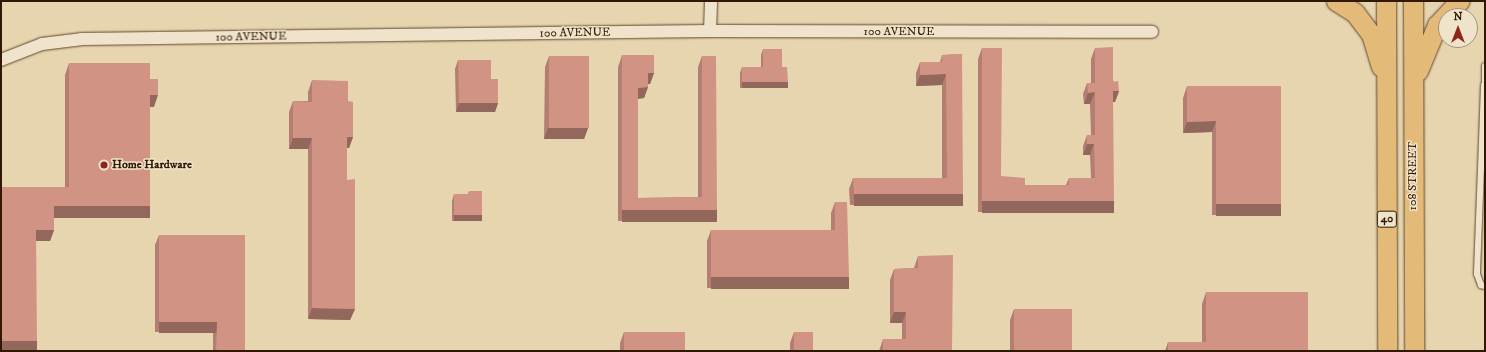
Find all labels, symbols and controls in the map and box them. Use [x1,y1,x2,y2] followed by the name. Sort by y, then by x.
[1438,8,1478,48] north arrow
[1453,10,1463,24] text: N
[539,25,611,41] street label: 100 AVENUE
[864,25,934,39] street label: 100 AVENUE
[215,29,287,45] street label: 100 AVENUE
[1406,142,1420,210] street label: 108 STREET
[112,158,192,172] place label: Home Hardware
[99,160,109,170] marker: Home Hardware
[1376,210,1398,228] road number: 40

